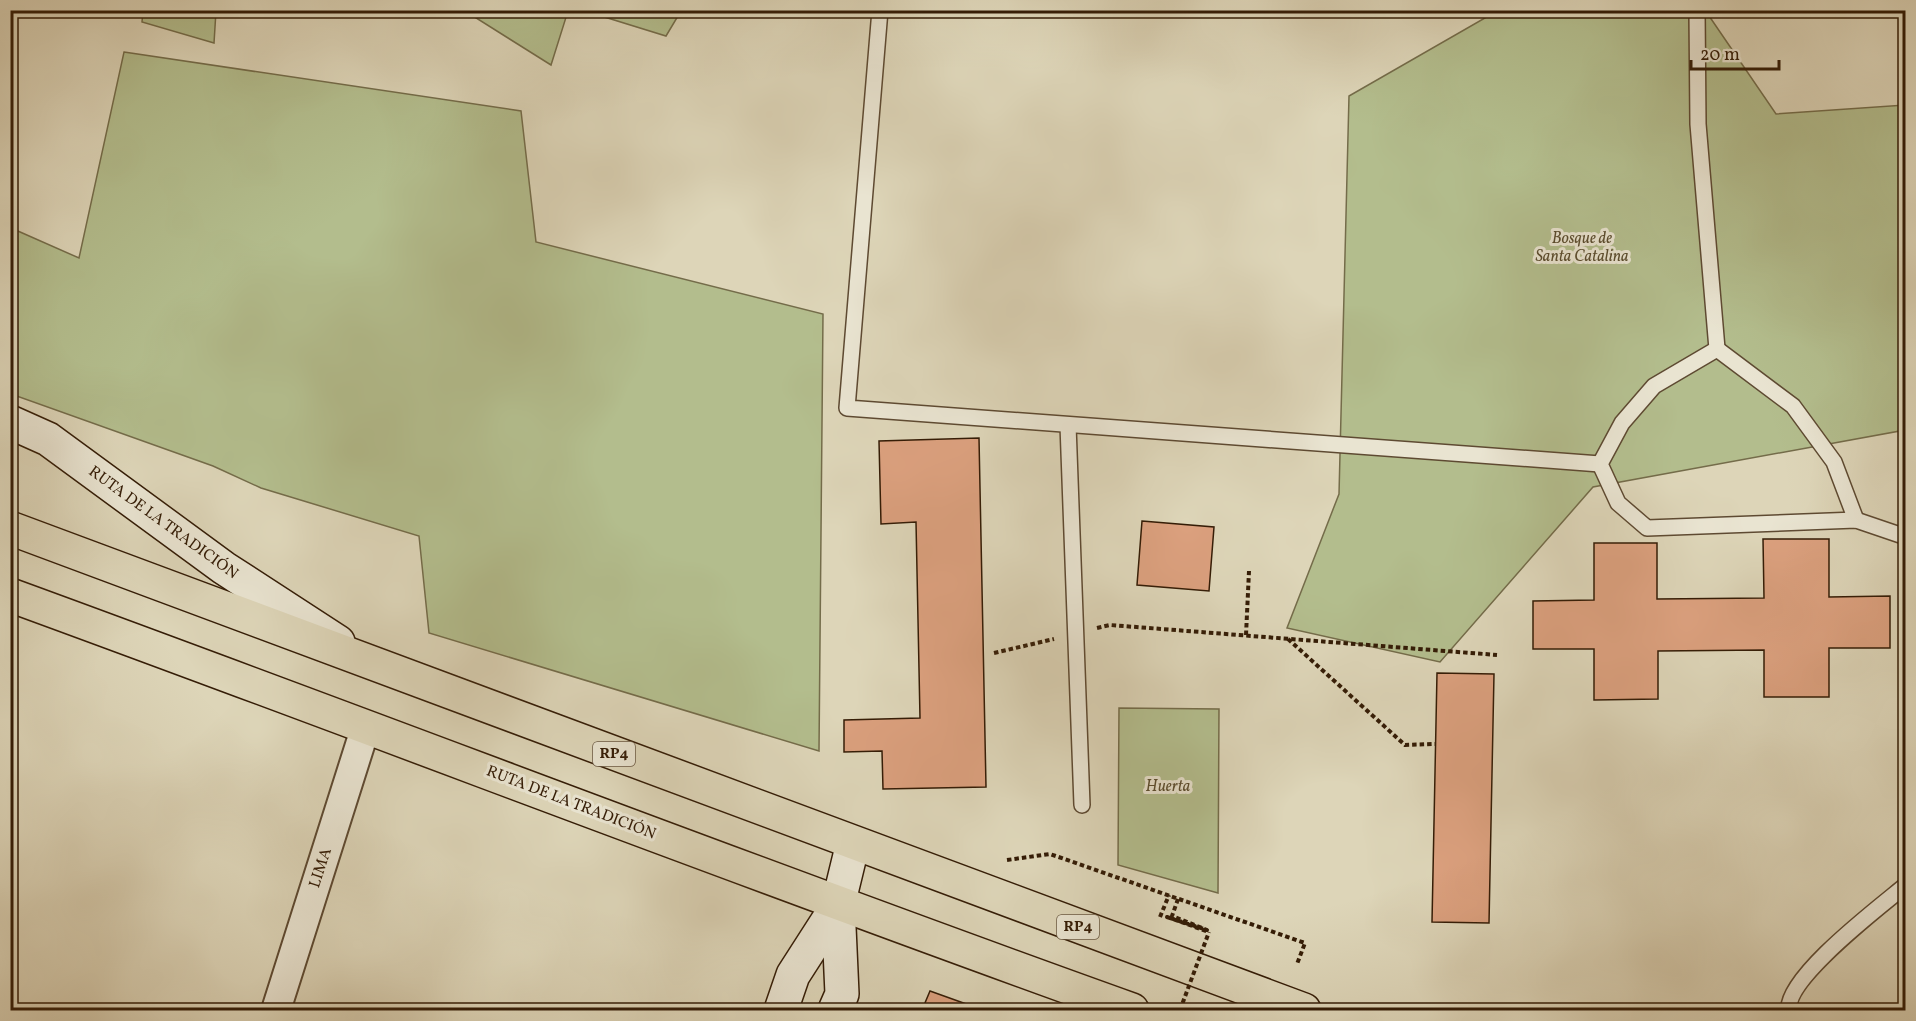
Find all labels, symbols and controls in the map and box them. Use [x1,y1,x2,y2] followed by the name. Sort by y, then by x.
[1691,33,1780,71] scale bar
[1700,43,1740,68] text: 20 m
[1535,228,1629,268] park label: Bosque de Santa Catalina
[84,461,242,585] street label: RUTA DE LA TRADICIÓN
[593,742,635,766] road number: RP4
[483,760,659,846] street label: RUTA DE LA TRADICIÓN
[1146,776,1191,798] park label: Huerta
[304,845,338,891] street label: LIMA
[1057,915,1099,939] road number: RP4

